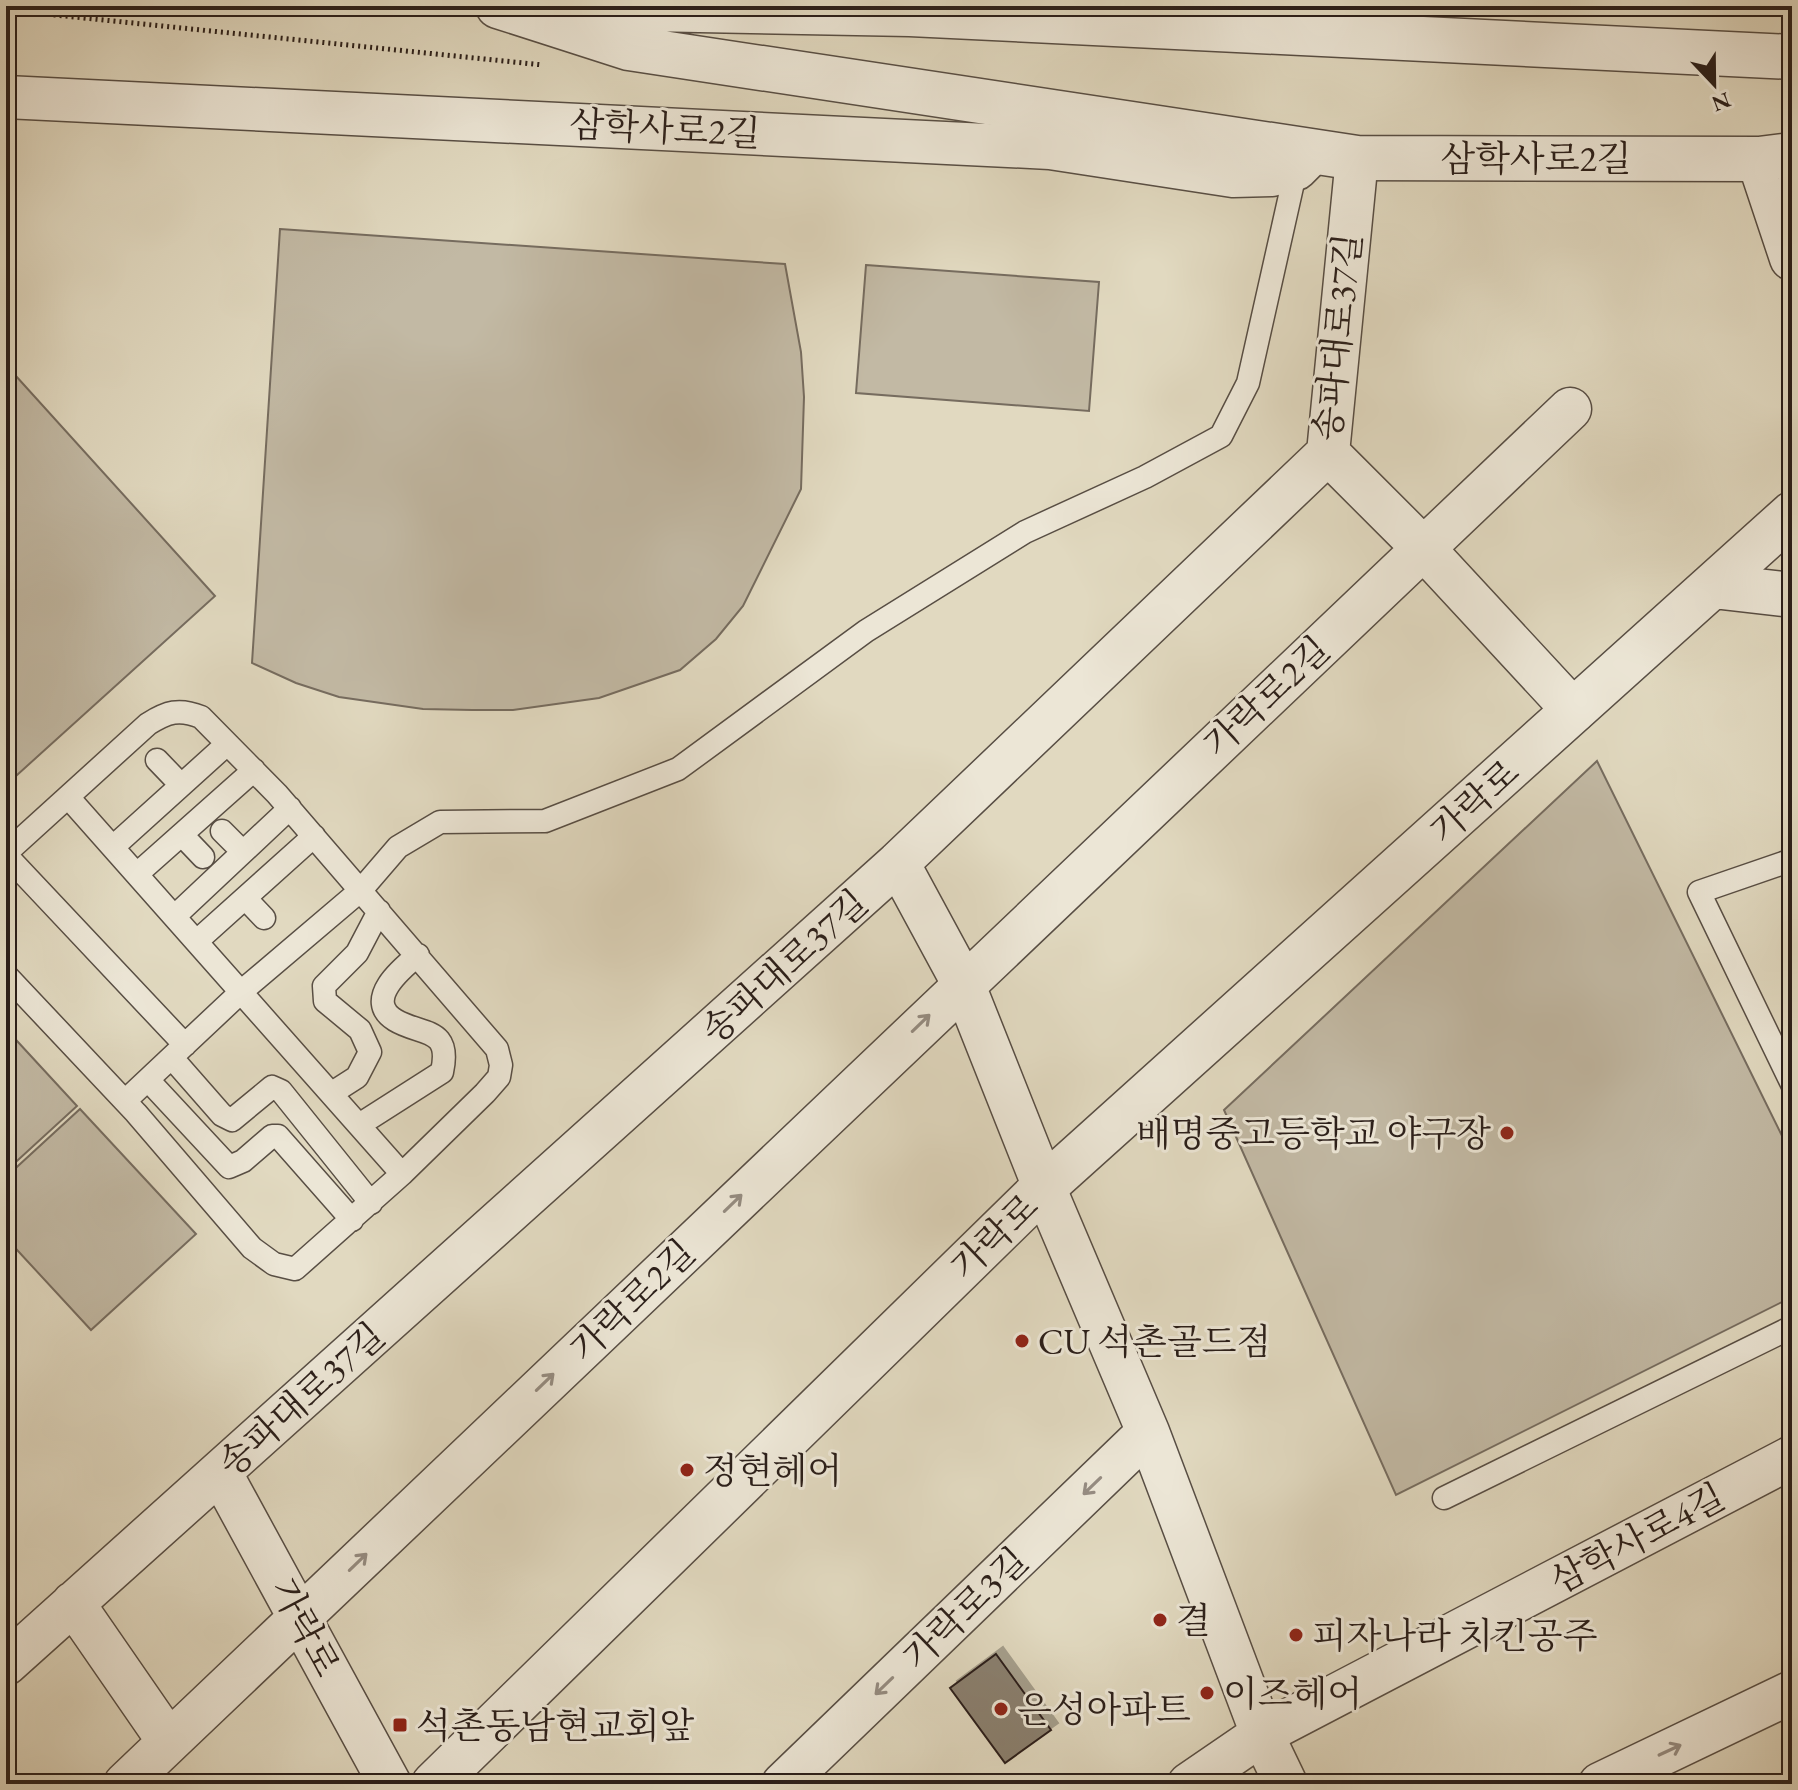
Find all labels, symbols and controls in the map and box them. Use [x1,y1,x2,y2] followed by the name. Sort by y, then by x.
[1674,44,1754,124] north arrow
[1707,85,1735,119] text: N
[568,100,762,157] street label: 삼학사로2길
[1440,135,1632,182] street label: 삼학사로2길
[1303,231,1372,443] street label: 송파대로37길
[1193,626,1340,767] street label: 가락로2길
[1420,749,1529,854] street label: 가락로
[691,879,878,1054] street label: 송파대로37길
[911,1014,931,1033] one-way arrow
[1136,1110,1491,1157] place label: 배명중고등학교 야구장
[1498,1124,1516,1142] marker: 배명중고등학교 야구장
[940,1183,1048,1290] street label: 가락로
[723,1194,743,1212] one-way arrow
[560,1229,705,1372] street label: 가락로2길
[208,1312,395,1487] street label: 송파대로37길
[1038,1318,1271,1365] place label: CU 석촌골드점
[1013,1332,1031,1350] marker: CU 석촌골드점
[535,1374,555,1392] one-way arrow
[703,1447,842,1494] place label: 정현헤어
[678,1461,696,1479] marker: 정현헤어
[1542,1473,1733,1604] street label: 삼학사로4길
[1083,1476,1102,1495] one-way arrow
[893,1537,1038,1680] street label: 가락로3길
[347,1553,367,1572] one-way arrow
[260,1570,351,1685] street label: 가락로
[1176,1597,1211,1644] place label: 결
[1151,1611,1169,1629] marker: 결
[1312,1612,1598,1659] place label: 피자나라 치킨공주
[1287,1626,1305,1644] marker: 피자나라 치킨공주
[1223,1670,1362,1717] place label: 이즈헤어
[875,1676,895,1695] one-way arrow
[1198,1684,1216,1702] marker: 이즈헤어
[1017,1686,1191,1733] place label: 은성아파트
[992,1700,1010,1718] marker: 은성아파트
[416,1702,694,1749] place label: 석촌동남현교회앞
[391,1716,409,1734] marker: 석촌동남현교회앞
[1658,1742,1682,1757] one-way arrow

